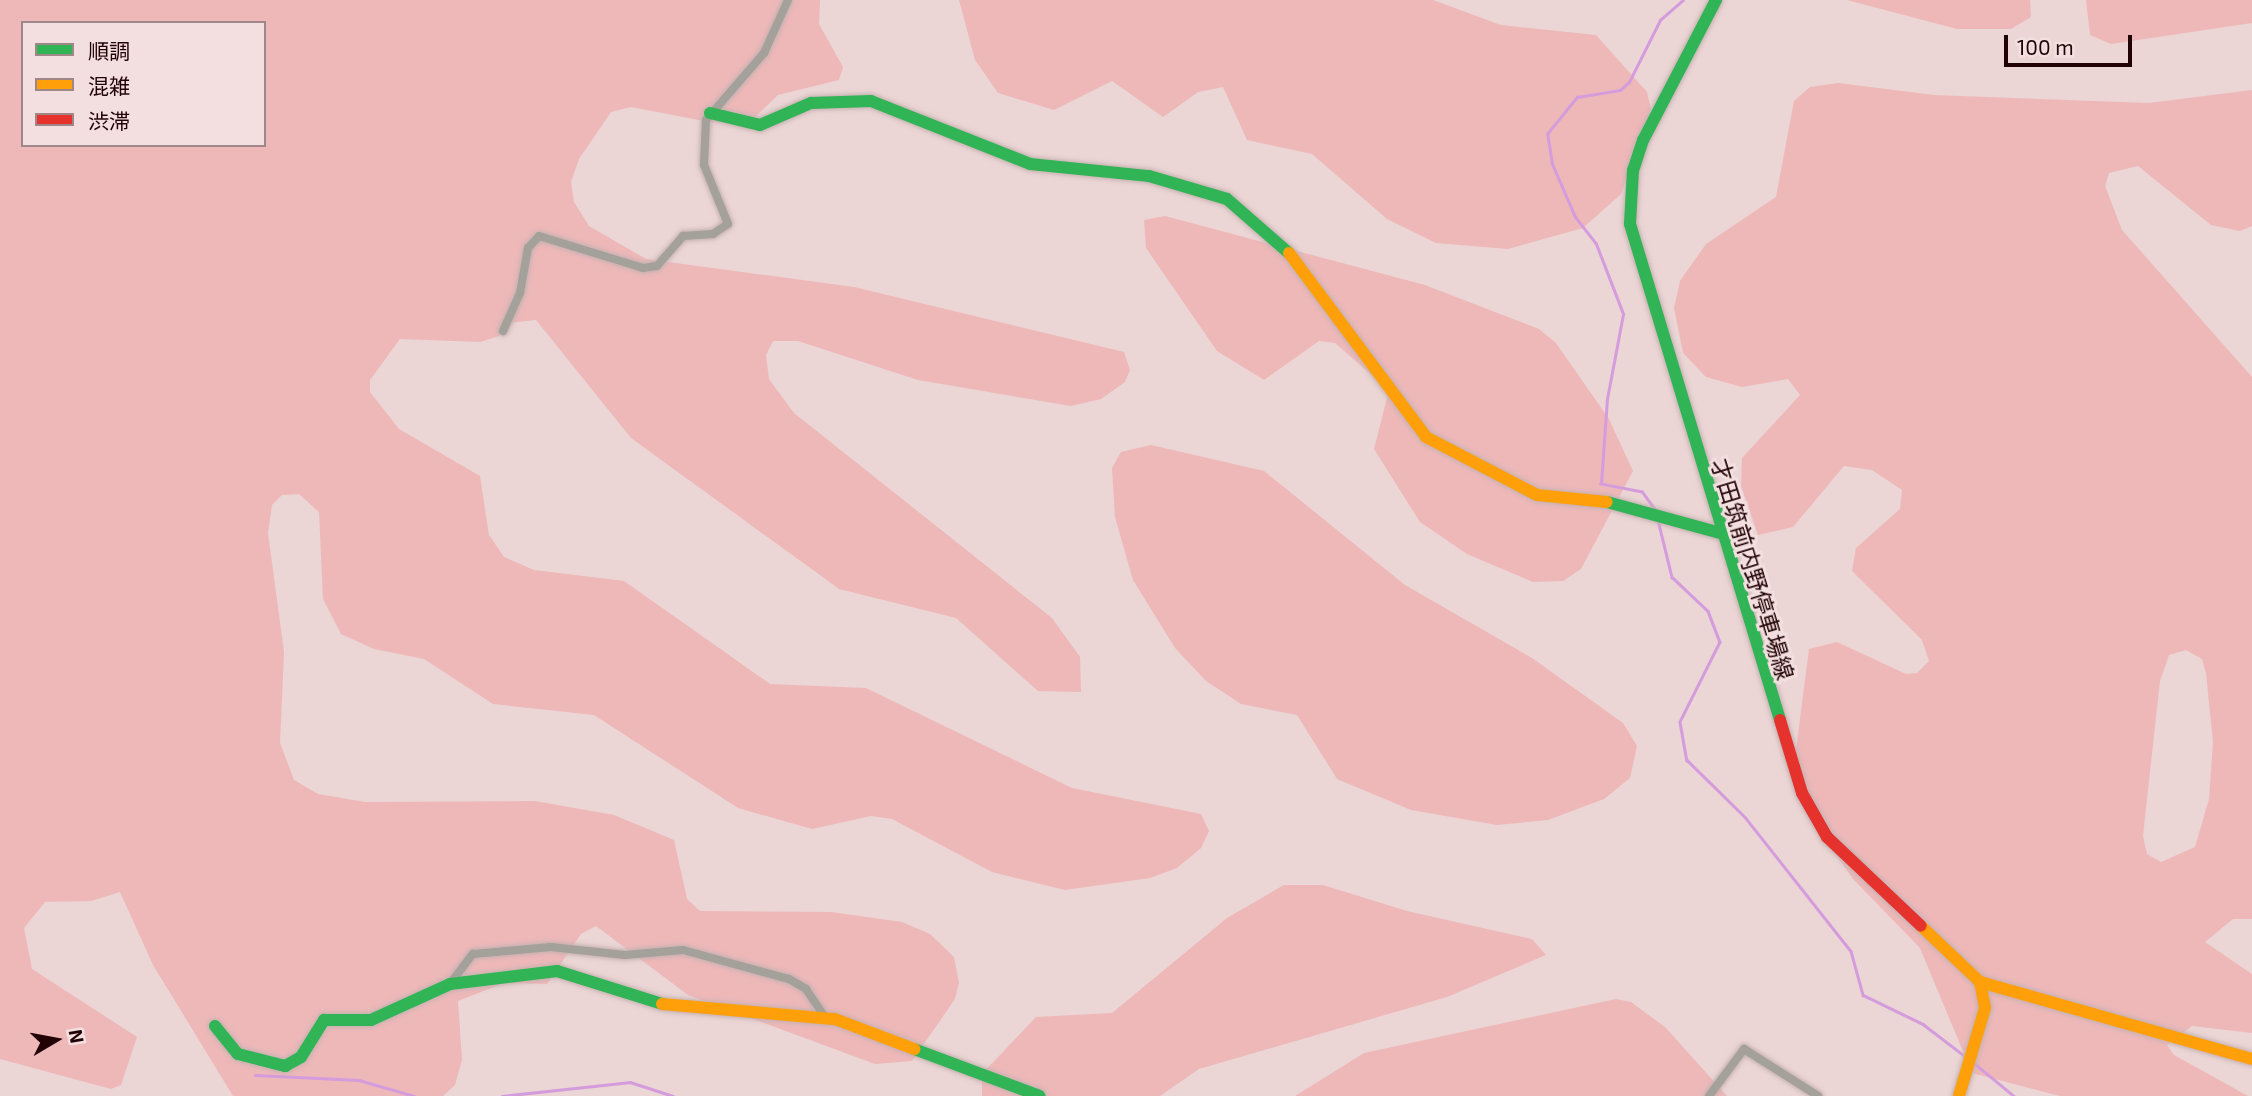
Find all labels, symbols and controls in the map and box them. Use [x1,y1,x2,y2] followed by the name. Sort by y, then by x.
[21,21,266,147] legend
[2007,21,2135,65] scale bar
[2017,34,2074,59] text: 100 m
[88,38,130,63] text: 順調
[88,73,130,98] text: 混雑
[88,108,130,133] text: 渋滞
[1706,455,1800,683] street label: 才田筑前内野停車場線
[21,1005,91,1075] north arrow
[65,1028,90,1045] text: N

